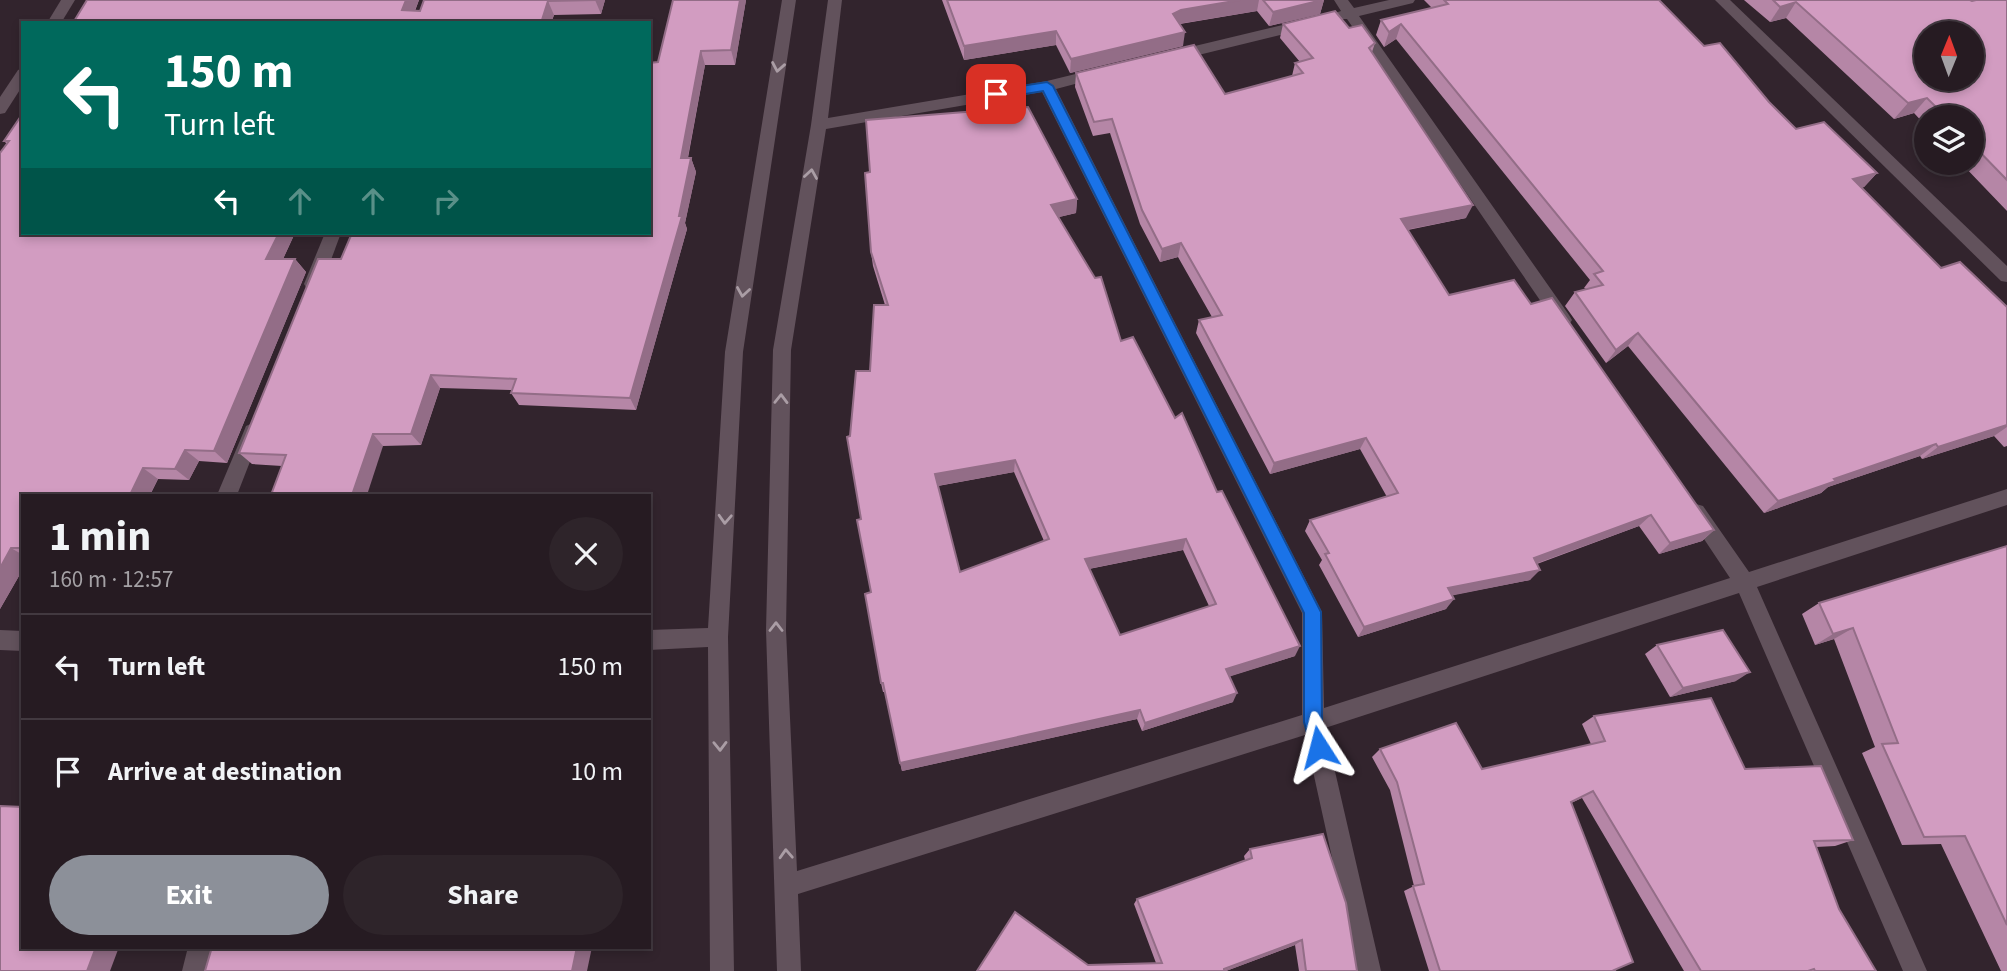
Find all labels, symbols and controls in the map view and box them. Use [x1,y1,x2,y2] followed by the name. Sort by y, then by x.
[1914,21,1984,91] north arrow
[1914,21,1984,175] map controls
[164,37,293,107] text: 150 m
[49,49,140,140] icon: left
[771,61,786,73] one-way arrow
[966,64,1026,124] pin
[977,75,1015,113] icon: arrive
[164,102,275,148] text: Turn left
[1914,105,1984,175] button: layers
[803,168,818,180] one-way arrow
[208,182,246,220] icon: left
[281,182,319,220] icon: ahead
[354,182,392,220] icon: ahead
[427,182,465,220] icon: right
[736,286,751,298] one-way arrow
[773,393,789,404] one-way arrow
[49,507,151,567] text: 1 min
[717,513,732,524] one-way arrow
[549,517,623,591] button: close
[49,563,173,596] text: 160 m · 12:57
[768,621,784,631] one-way arrow
[49,648,87,686] icon: left
[108,648,205,685] text: Turn left
[557,648,623,685] text: 150 m
[1282,710,1356,784] position arrow
[712,741,727,752] one-way arrow
[49,753,87,791] icon: arrive
[108,753,342,790] text: Arrive at destination
[570,753,623,790] text: 10 m
[778,848,793,859] one-way arrow
[49,855,329,935] button: Exit
[343,855,623,935] button: Share

